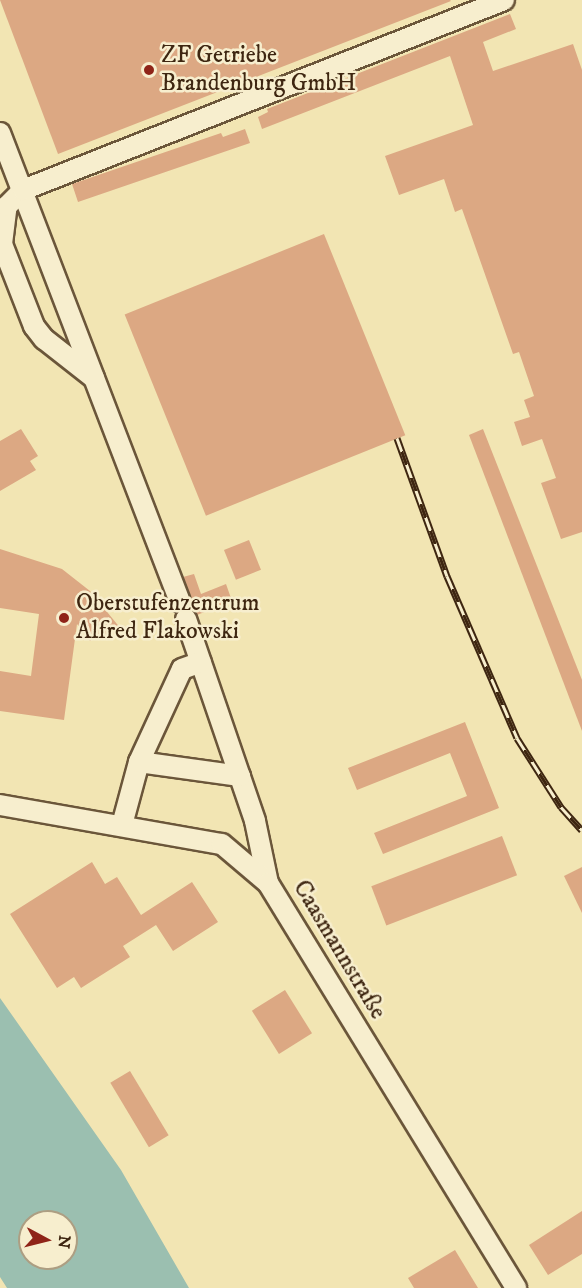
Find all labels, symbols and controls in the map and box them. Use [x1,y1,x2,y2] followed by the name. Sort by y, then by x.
[161,42,357,98] place label: ZF Getriebe Brandenburg GmbH
[142,63,156,77] marker: ZF Getriebe Brandenburg GmbH
[76,590,259,646] place label: Oberstufenzentrum Alfred Flakowski
[57,611,71,625] marker: Oberstufenzentrum Alfred Flakowski
[286,875,392,1025] street label: Caasmannstraße
[18,1210,78,1270] north arrow
[53,1234,75,1250] text: N

